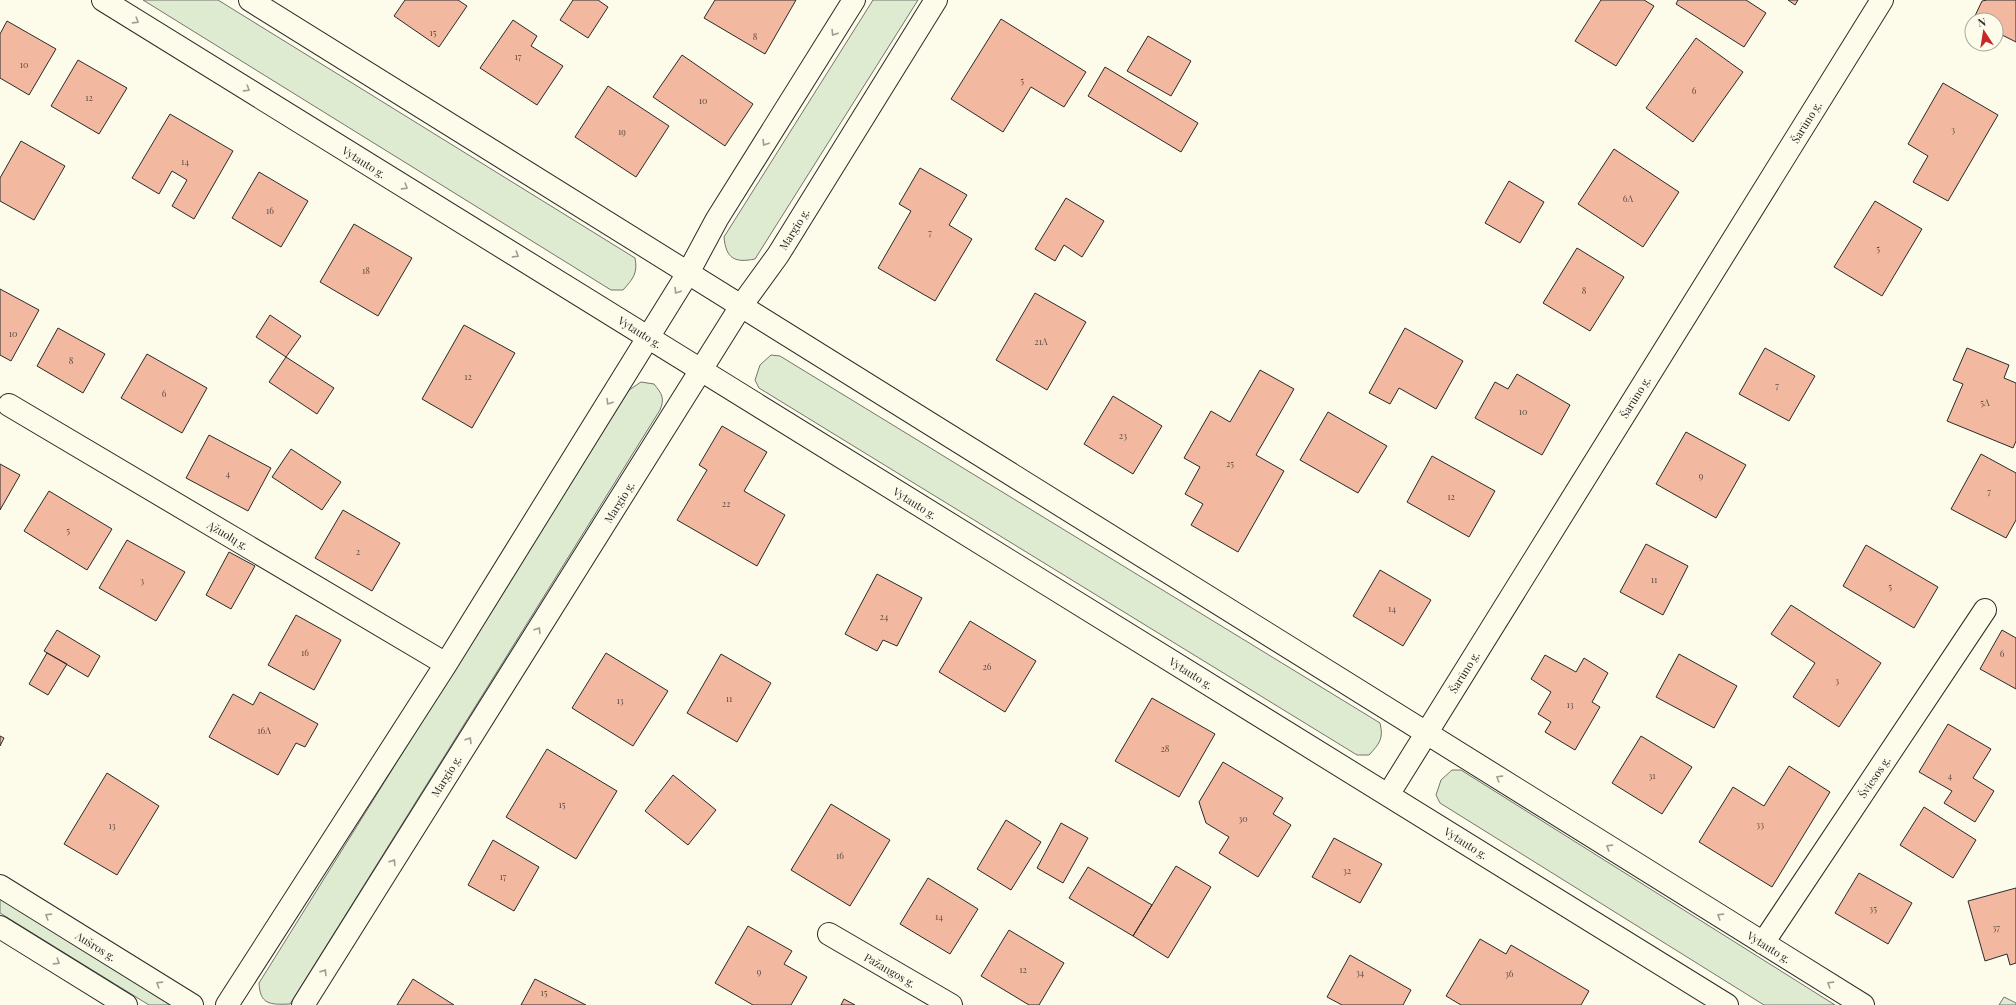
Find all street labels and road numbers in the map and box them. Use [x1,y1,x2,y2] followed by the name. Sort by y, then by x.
[1787,98,1825,146] street label: Šarūno g.
[338,142,389,181] street label: Vytauto g.
[775,205,813,253] street label: Margio g.
[614,312,665,351] street label: Vytauto g.
[1616,373,1654,421] street label: Šarūno g.
[600,478,638,526] street label: Margio g.
[889,483,940,522] street label: Vytauto g.
[204,516,251,553] street label: Ąžuolų g.
[1445,648,1483,696] street label: Šarūno g.
[1165,653,1216,692] street label: Vytauto g.
[427,752,465,800] street label: Margio g.
[1855,753,1894,801] street label: Šviesos g.
[1440,823,1491,862] street label: Vytauto g.
[72,927,119,964] street label: Aušros g.
[1743,927,1794,966] street label: Vytauto g.
[862,949,919,991] street label: Pažangos g.

